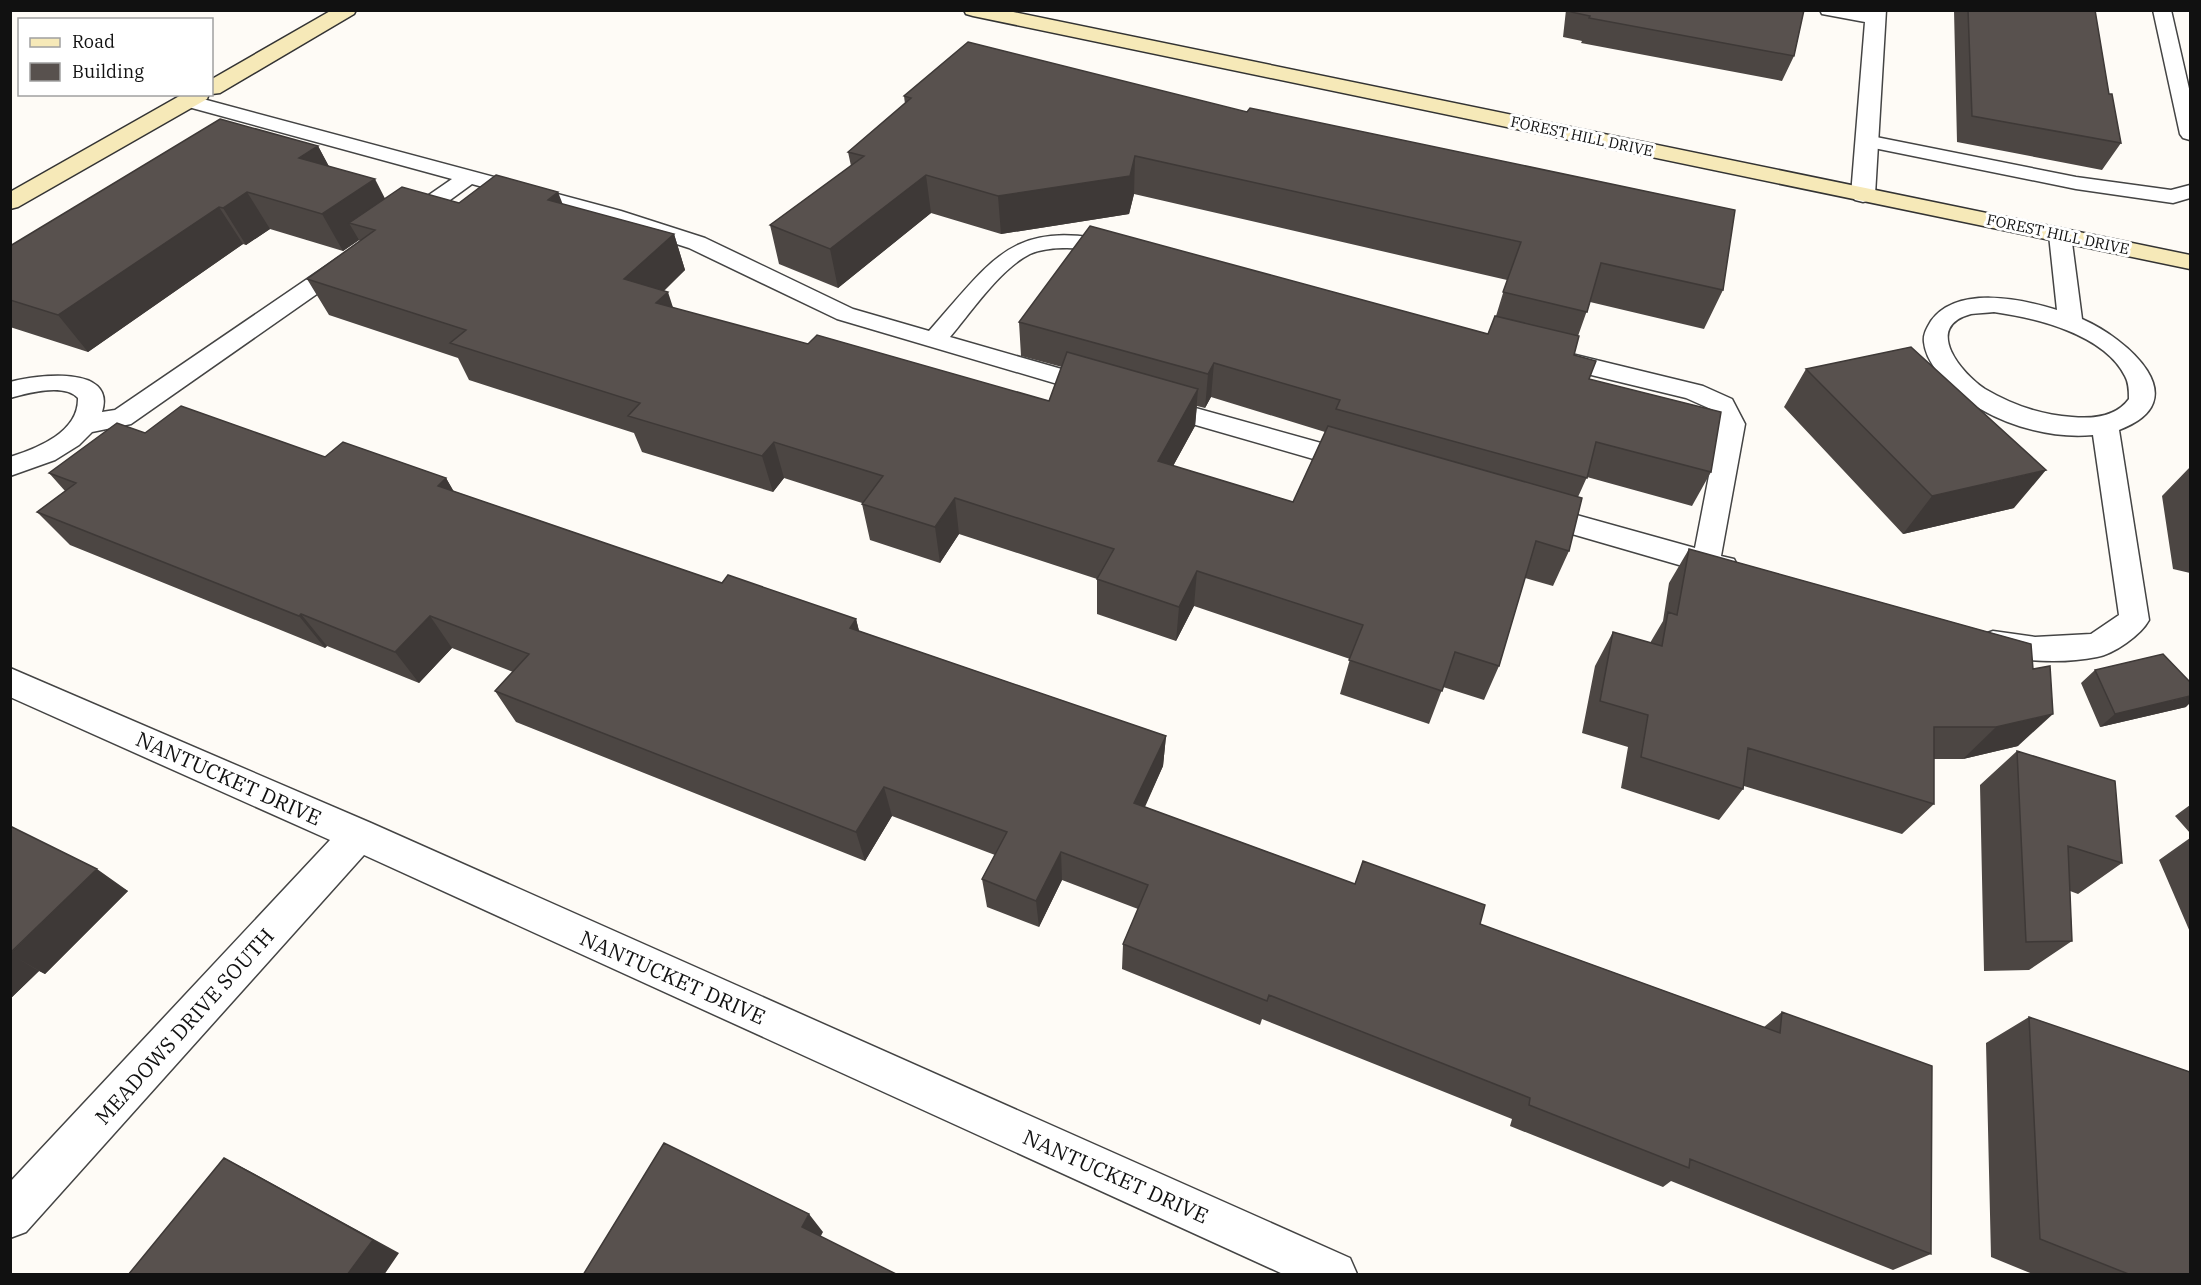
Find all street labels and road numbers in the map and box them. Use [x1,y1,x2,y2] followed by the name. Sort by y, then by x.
[1509,112,1655,160] street label: FOREST HILL DRIVE
[1985,210,2131,258] street label: FOREST HILL DRIVE
[132,725,326,831] street label: NANTUCKET DRIVE
[88,922,280,1130] street label: MEADOWS DRIVE SOUTH
[576,924,770,1030] street label: NANTUCKET DRIVE
[1019,1123,1213,1229] street label: NANTUCKET DRIVE

